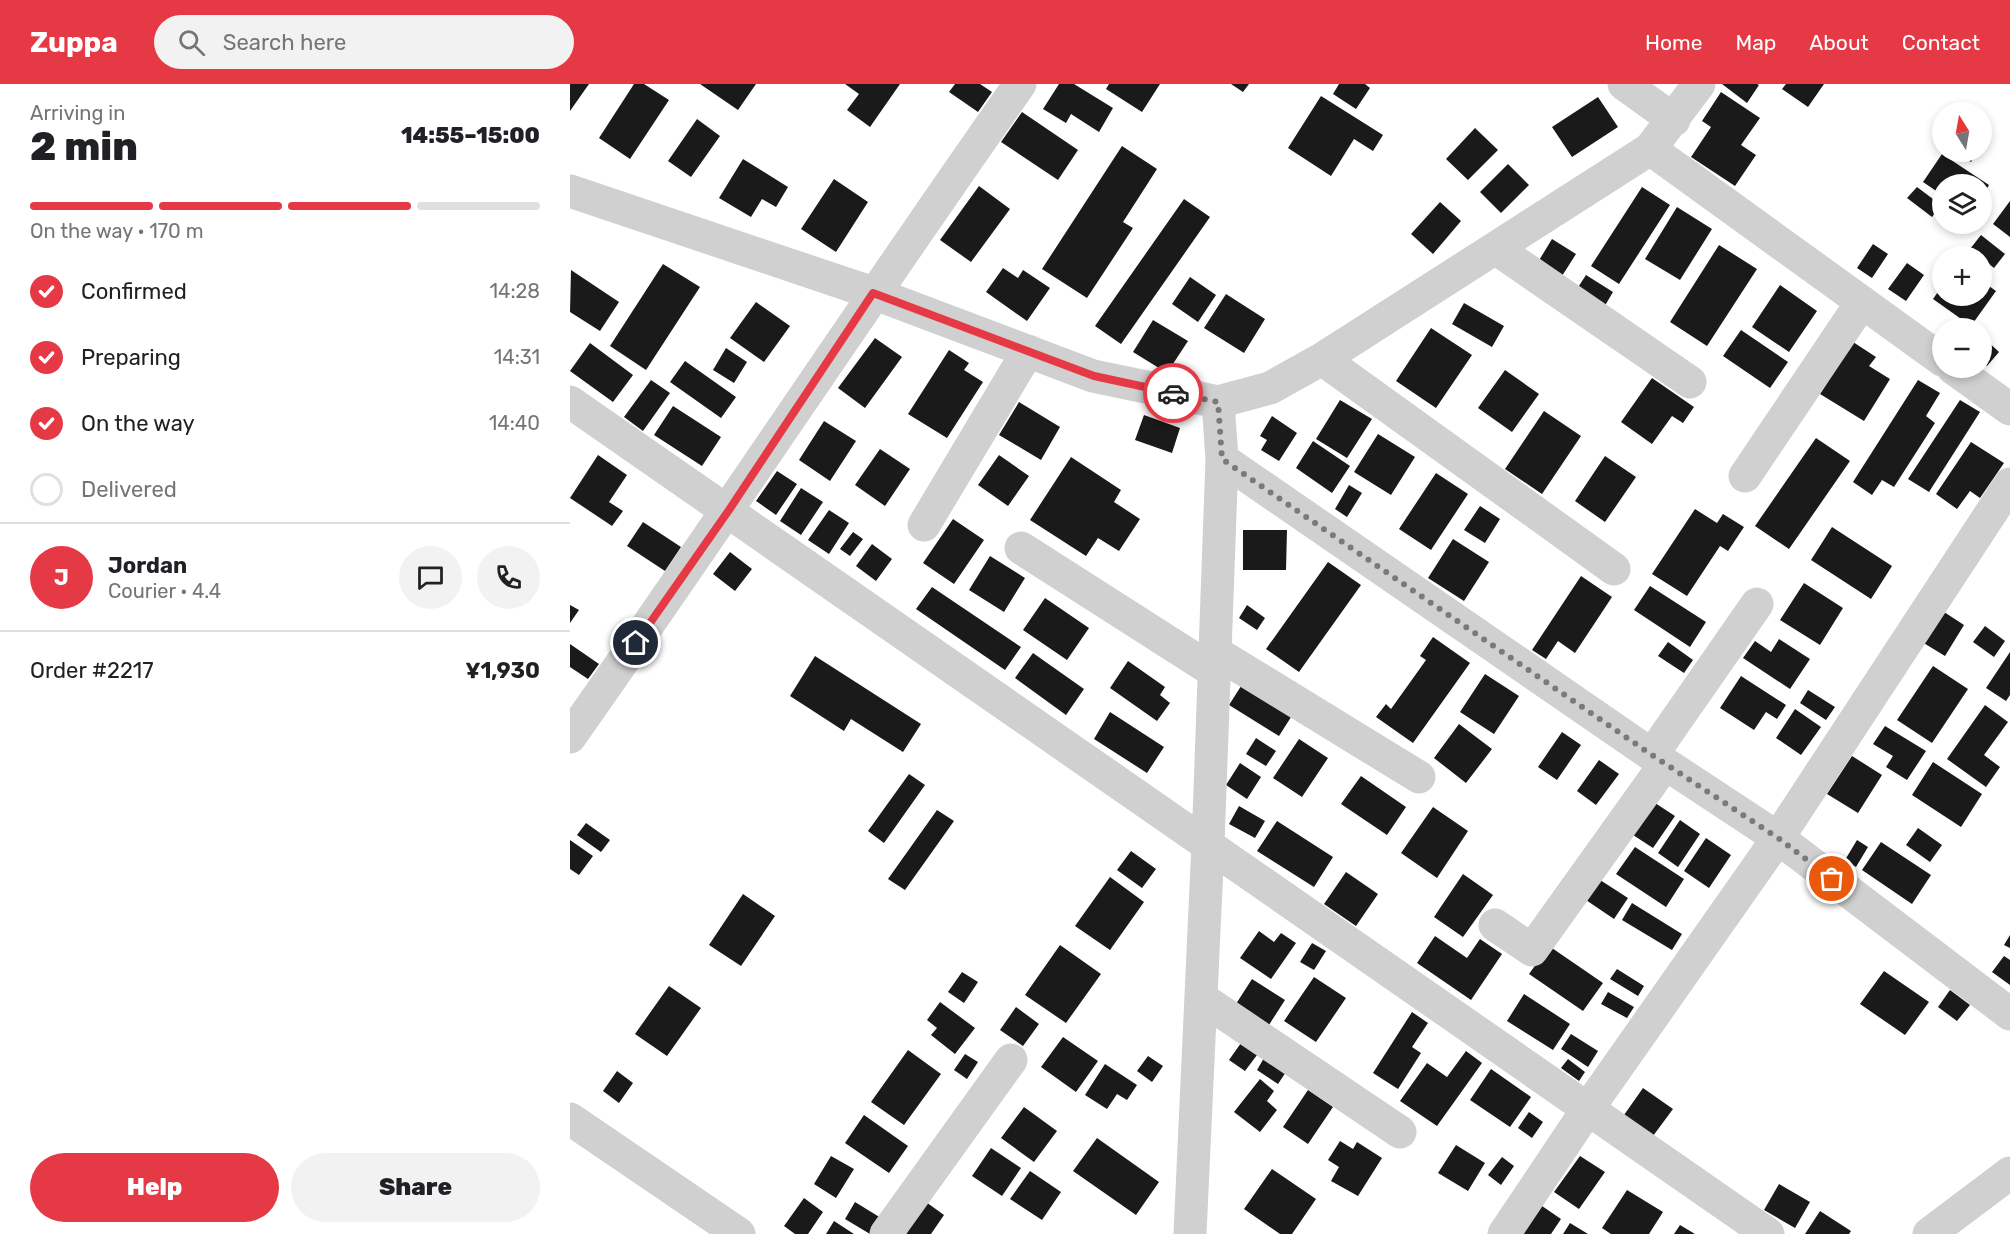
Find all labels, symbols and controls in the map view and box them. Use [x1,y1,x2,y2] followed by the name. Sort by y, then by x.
[154,15,574,69] search box
[30,26,118,59] text: Zuppa
[175,26,208,59] icon: search
[223,29,346,56] text: Search here
[1645,30,1702,55] text: Home
[1735,30,1776,55] text: Map
[1809,30,1869,55] text: About
[1902,30,1980,55] text: Contact
[30,101,125,125] text: Arriving in
[1932,102,1992,162] north arrow
[1932,102,1992,378] map controls
[401,122,540,149] text: 14:55–15:00
[30,124,138,170] text: 2 min
[1932,174,1992,234] button: layers
[30,219,203,243] text: On the way · 170 m
[1932,246,1992,306] button: +
[30,275,63,308] icon: check
[81,278,187,305] text: Confirmed
[489,279,540,303] text: 14:28
[1932,318,1992,378] button: −
[30,341,63,374] icon: check
[81,344,181,371] text: Preparing
[494,345,540,369] text: 14:31
[1143,363,1203,423] courier
[1157,377,1190,410] icon: car
[30,407,63,440] icon: check
[81,410,195,437] text: On the way
[489,411,540,435] text: 14:40
[81,476,177,503] text: Delivered
[399,546,462,609] button: chat
[477,546,540,609] button: phone
[108,552,187,579] text: Jordan
[54,564,69,591] text: J
[108,579,221,603] text: Courier · 4.4
[610,617,661,668] pin
[619,626,652,659] icon: home
[30,657,154,684] text: Order #2217
[465,657,540,684] text: ¥1,930
[1806,853,1857,904] pin
[1815,862,1848,895] icon: bag
[30,1153,279,1222] button: Help
[291,1153,540,1222] button: Share

